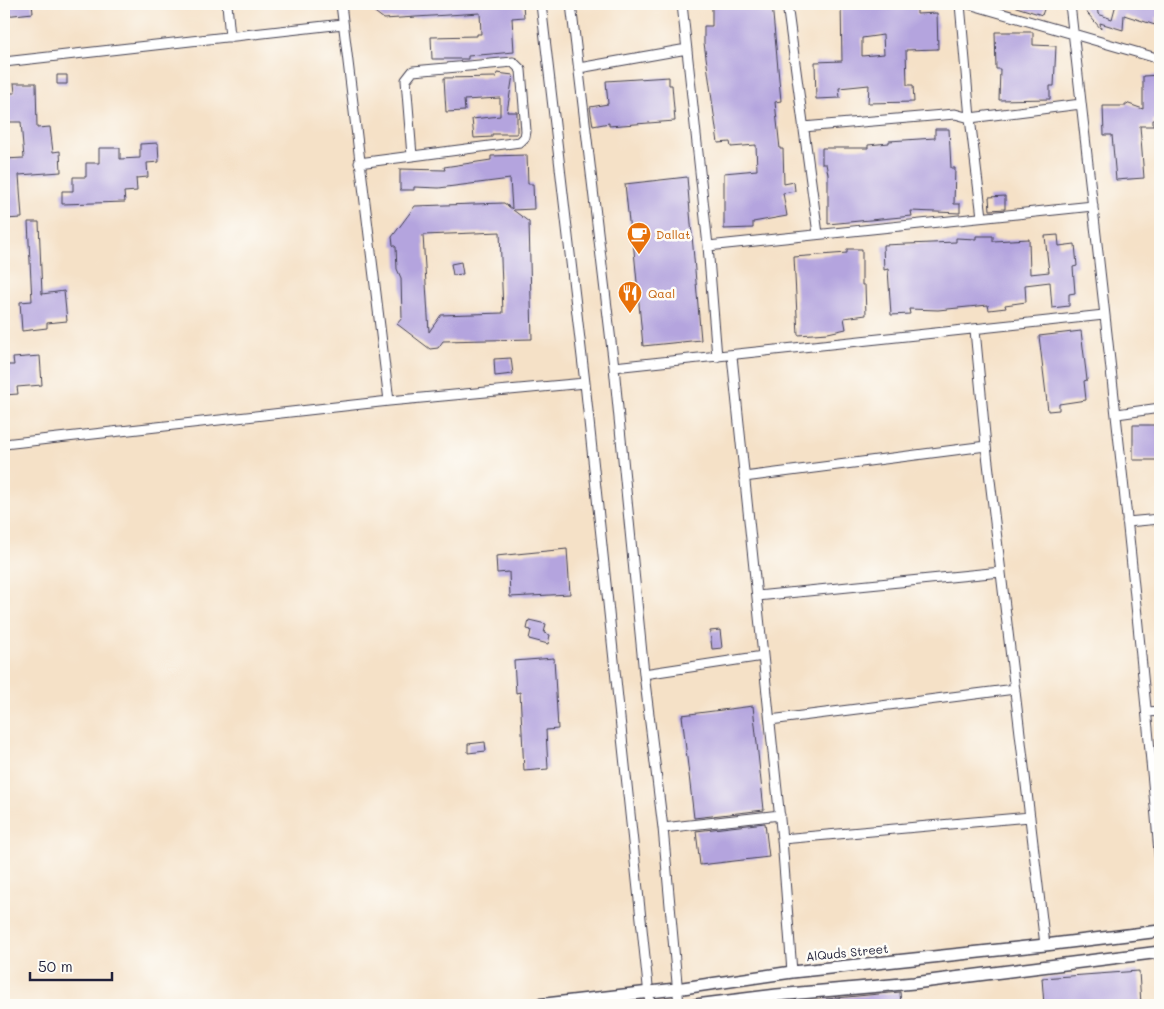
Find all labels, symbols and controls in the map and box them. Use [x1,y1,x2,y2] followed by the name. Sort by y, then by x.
[626,221,652,255] cafe icon: Dallat
[656,226,691,242] place label: Dallat
[617,280,643,314] restaurant icon: Qaal
[648,285,675,301] place label: Qaal
[805,940,889,964] street label: AlQuds Street
[30,949,112,981] scale bar
[38,956,73,976] text: 50 m

